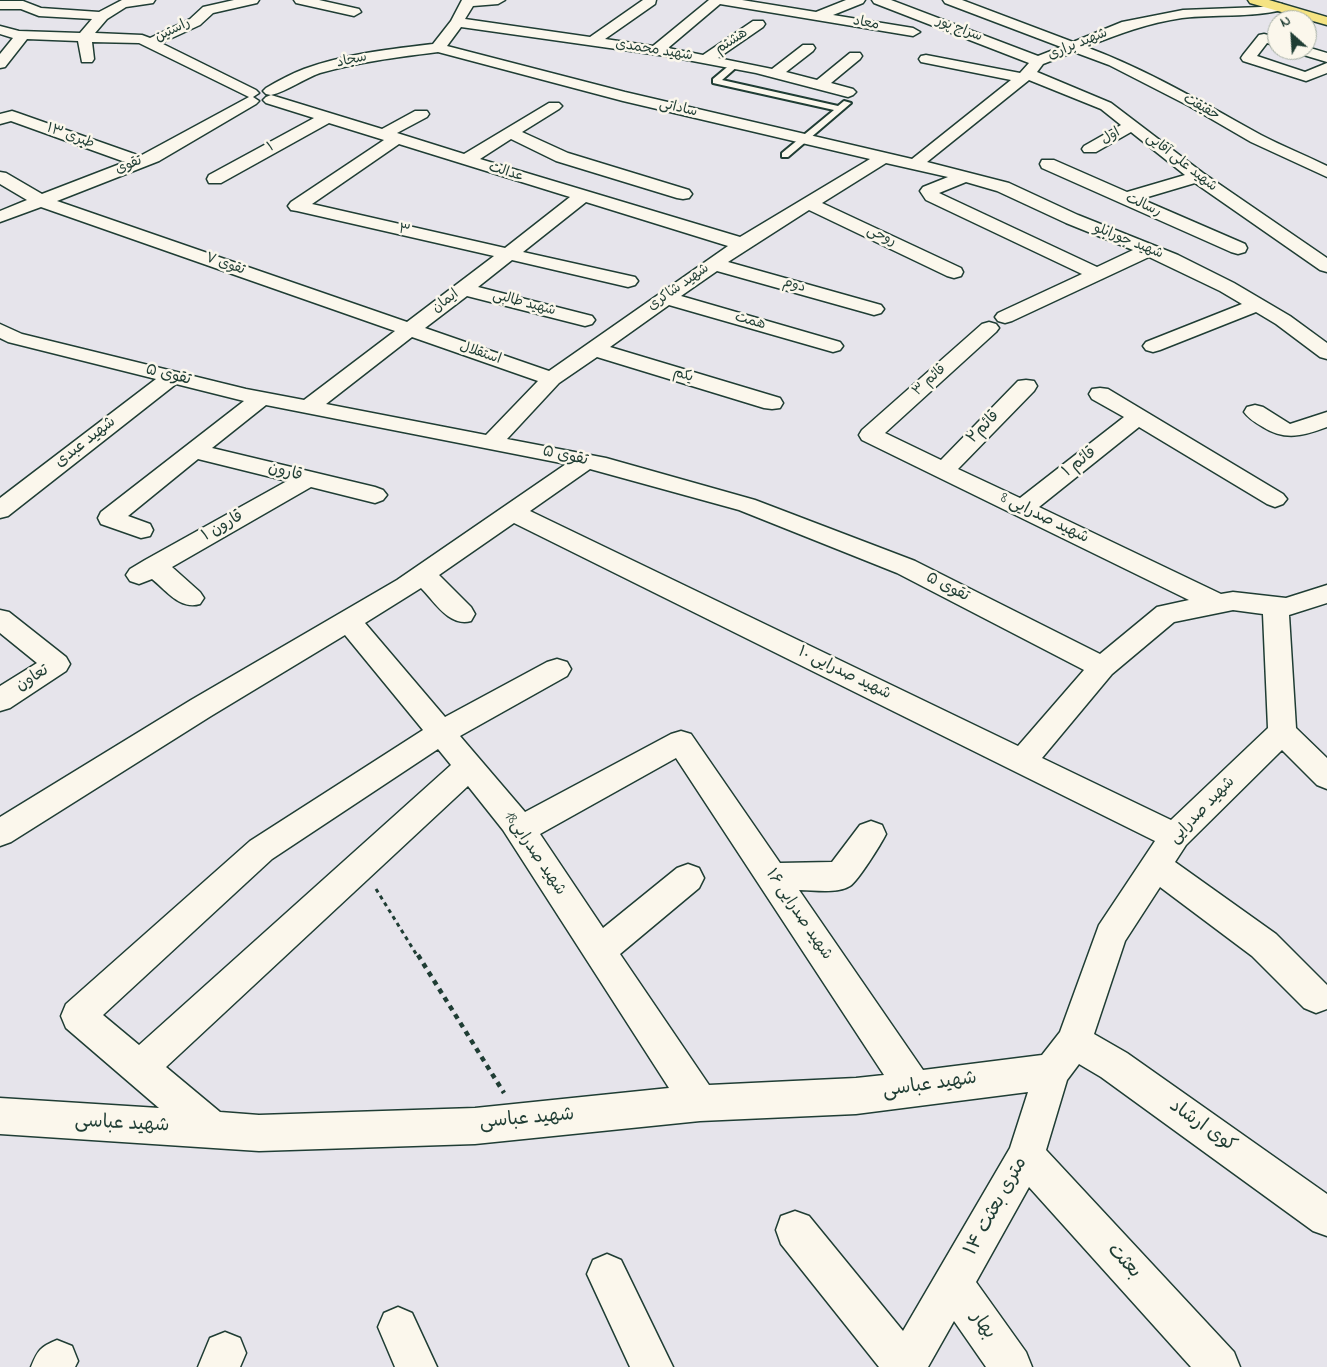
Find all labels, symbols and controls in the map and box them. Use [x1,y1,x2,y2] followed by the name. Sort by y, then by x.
[1267,10,1317,60] north arrow
[1277,10,1294,33] text: N
[851,13,881,35] street label: معاد
[934,14,984,46] street label: سراج پور
[152,15,194,47] street label: راستین
[713,25,751,59] street label: هشتم
[1046,25,1110,65] street label: شهید براری
[614,37,694,65] street label: شهید محمدی
[335,50,369,72] street label: سجاد
[1180,91,1222,125] street label: حقیقت
[657,96,699,122] street label: ساداتی
[44,121,96,153] street label: طبری ۱۳
[1098,125,1124,149] street label: اول
[1142,130,1220,196] street label: شهید علی آقایی
[265,139,277,157] street label: ۱
[113,153,145,179] street label: تقوی
[486,160,526,186] street label: عدالت
[1122,191,1164,221] street label: رسالت
[1091,220,1165,264] street label: شهید جورابلو
[397,222,411,240] street label: ۳
[864,223,898,251] street label: روحی
[203,250,247,280] street label: تقوی ۷
[645,261,713,315] street label: شهید شاکری
[781,275,807,297] street label: دوم
[429,287,463,317] street label: ایمان
[491,288,557,320] street label: شهید طالبی
[733,310,767,334] street label: همت
[457,339,503,369] street label: استقلال
[143,361,193,391] street label: تقوی ۵
[910,362,950,400] street label: قائم ۳
[671,365,695,387] street label: یکم
[964,407,1004,449] street label: قائم۲
[52,413,120,473] street label: شهید عبدی
[540,443,590,471] street label: تقوی ۵
[1059,444,1101,482] street label: قائم ۱
[266,459,304,487] street label: قارون
[997,489,1091,549] street label: شهید صدرایی 8
[199,508,247,546] street label: قارون ۱
[922,569,972,607] street label: تقوی ۵
[794,643,894,705] street label: شهید صدرایی ۱۰
[13,662,53,696] street label: تعاون
[1166,773,1240,849] street label: شهید صدرایی
[499,808,569,900] street label: شهید صدرایی18
[760,866,836,964] street label: شهید صدرایی ۱۶
[881,1068,979,1104] street label: شهید عباسی
[1164,1096,1240,1158] street label: کوی ارشاد
[479,1105,575,1135] street label: شهید عباسی
[74,1111,170,1139] street label: شهید عباسی
[961,1154,1033,1260] street label: ۱۴ متری بعثت
[1101,1240,1145,1284] street label: بعثت
[964,1308,1000,1344] street label: بهار

